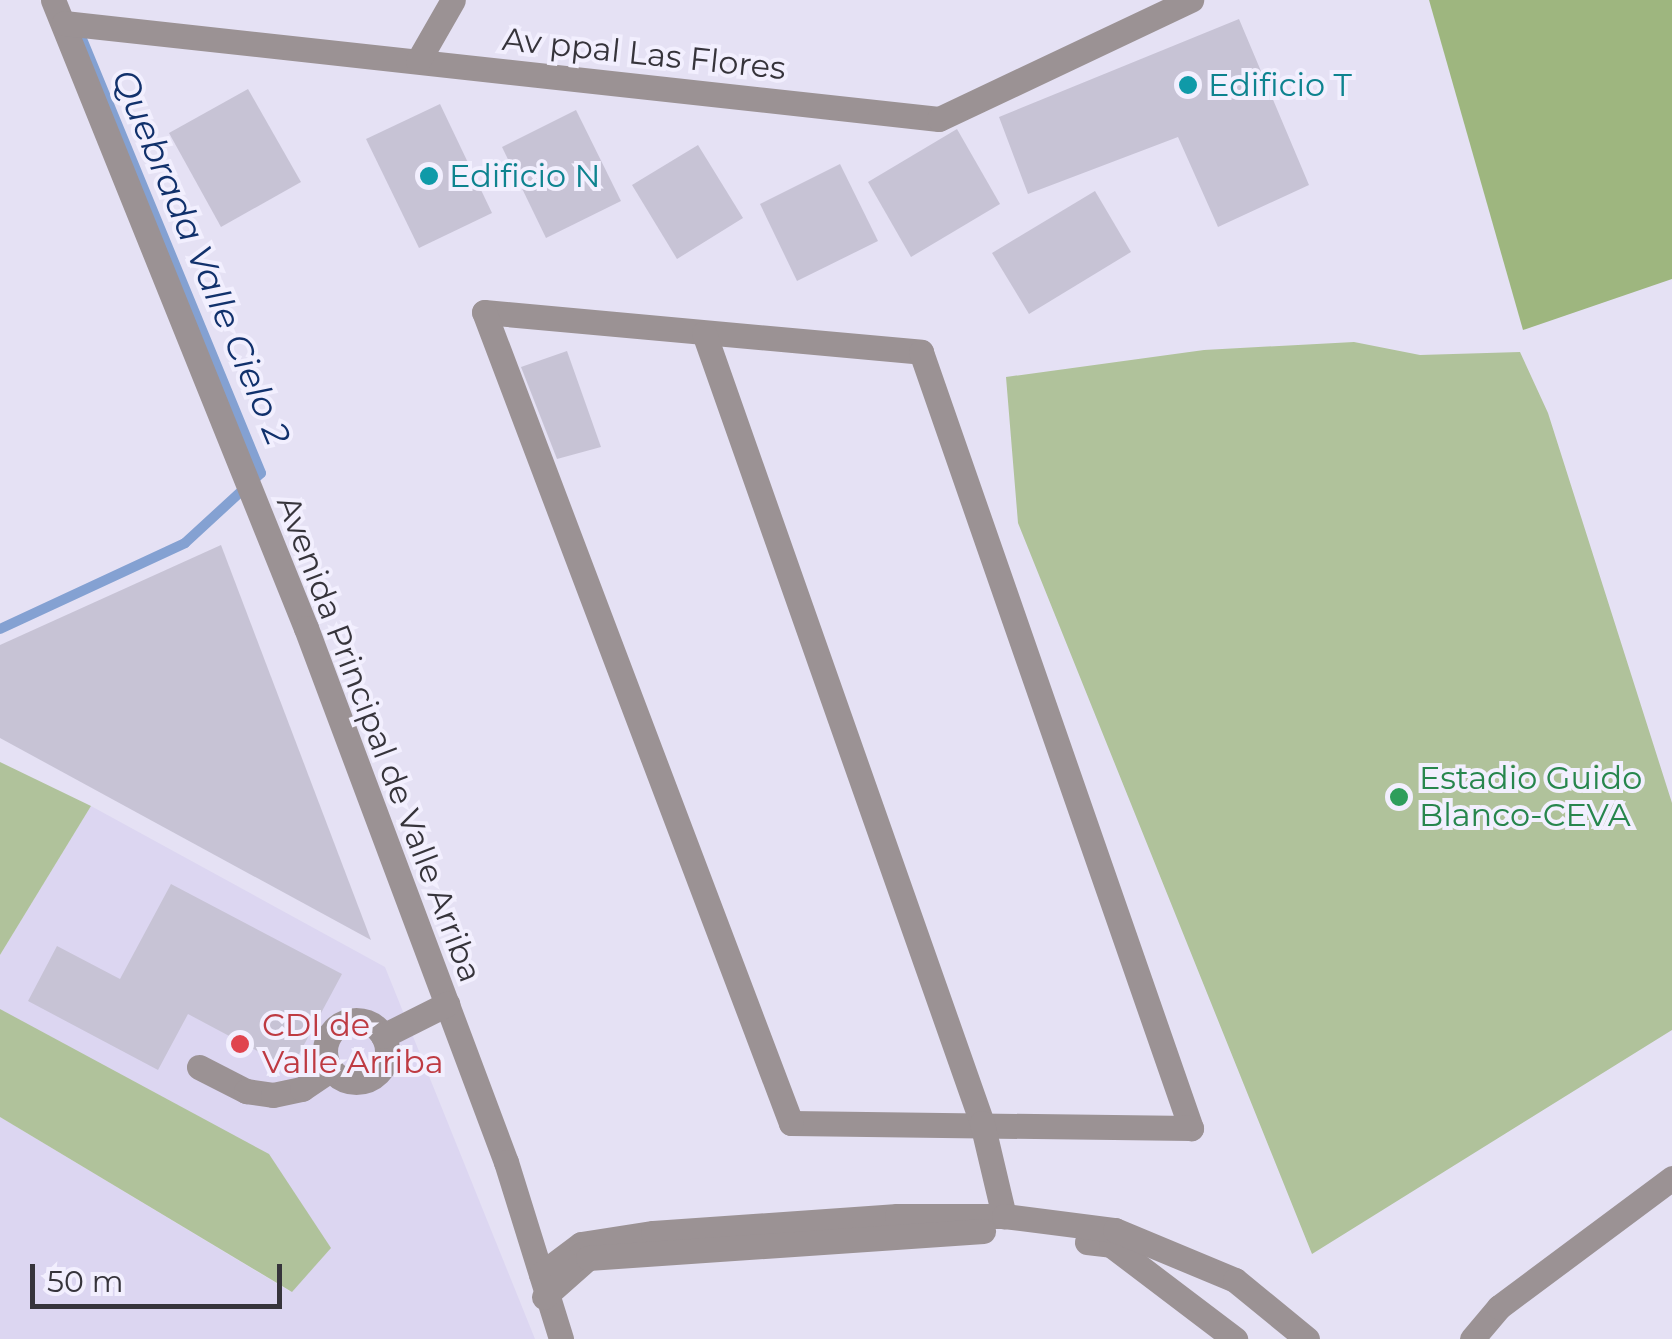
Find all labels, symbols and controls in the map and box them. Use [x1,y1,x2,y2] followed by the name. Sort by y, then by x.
[500,20,788,88] street label: Av ppal Las Flores
[103,63,299,451] water label: Quebrada Valle Cielo 2
[1208,66,1352,104] place label: Edificio T
[1177,74,1199,96] marker: Edificio T
[449,157,601,195] place label: Edificio N
[418,165,440,187] marker: Edificio N
[268,491,490,987] street label: Avenida Principal de Valle Arriba
[1419,760,1642,835] place label: Estadio Guido Blanco-CEVA
[1388,786,1410,808] marker: Estadio Guido Blanco-CEVA
[262,1007,444,1082] place label: CDI de Valle Arriba
[227,1031,253,1057] marker: CDI de Valle Arriba
[35,1244,288,1306] scale bar
[47,1263,124,1300] text: 50 m

